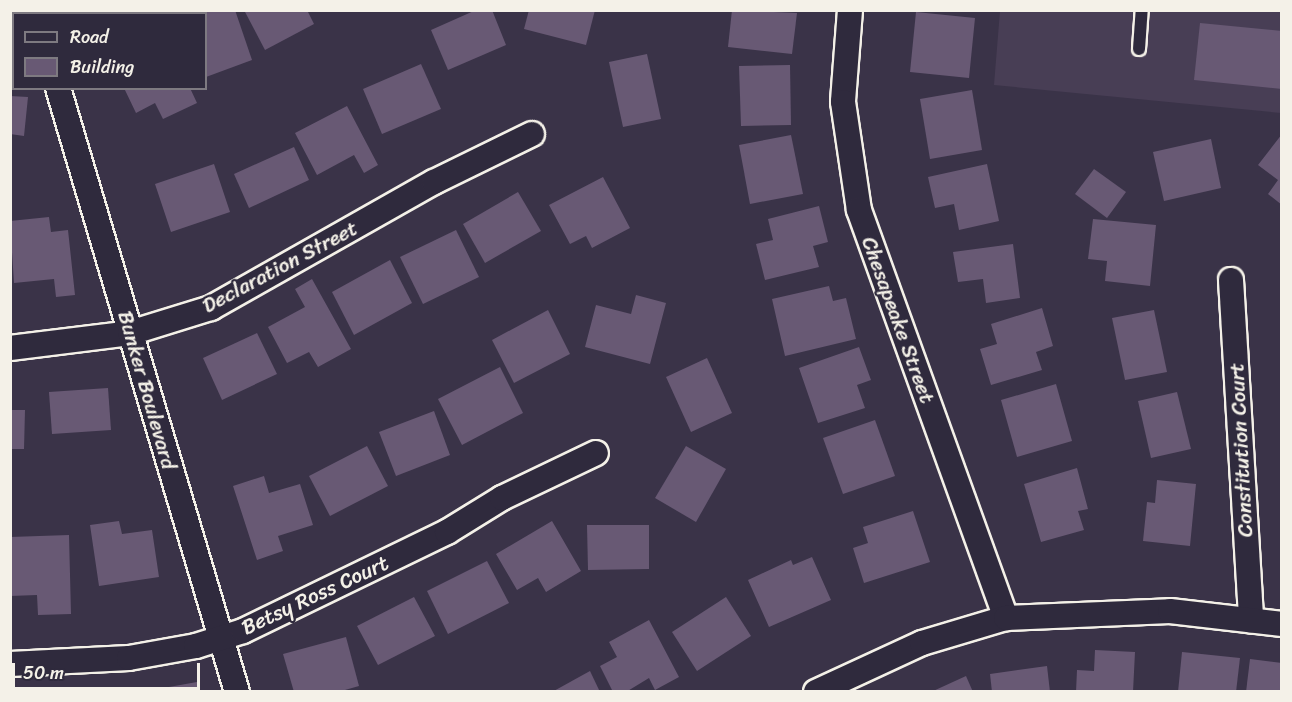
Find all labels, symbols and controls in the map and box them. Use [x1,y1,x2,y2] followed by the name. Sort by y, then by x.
[12,12,207,90] legend
[70,21,109,53] text: Road
[70,51,134,83] text: Building
[198,215,362,319] street label: Declaration Street
[856,233,940,407] street label: Chesapeake Street
[112,308,182,472] street label: Bunker Boulevard
[1224,362,1258,538] street label: Constitution Court
[237,550,393,640] street label: Betsy Ross Court
[15,651,202,689] scale bar
[23,657,64,689] text: 50 m

